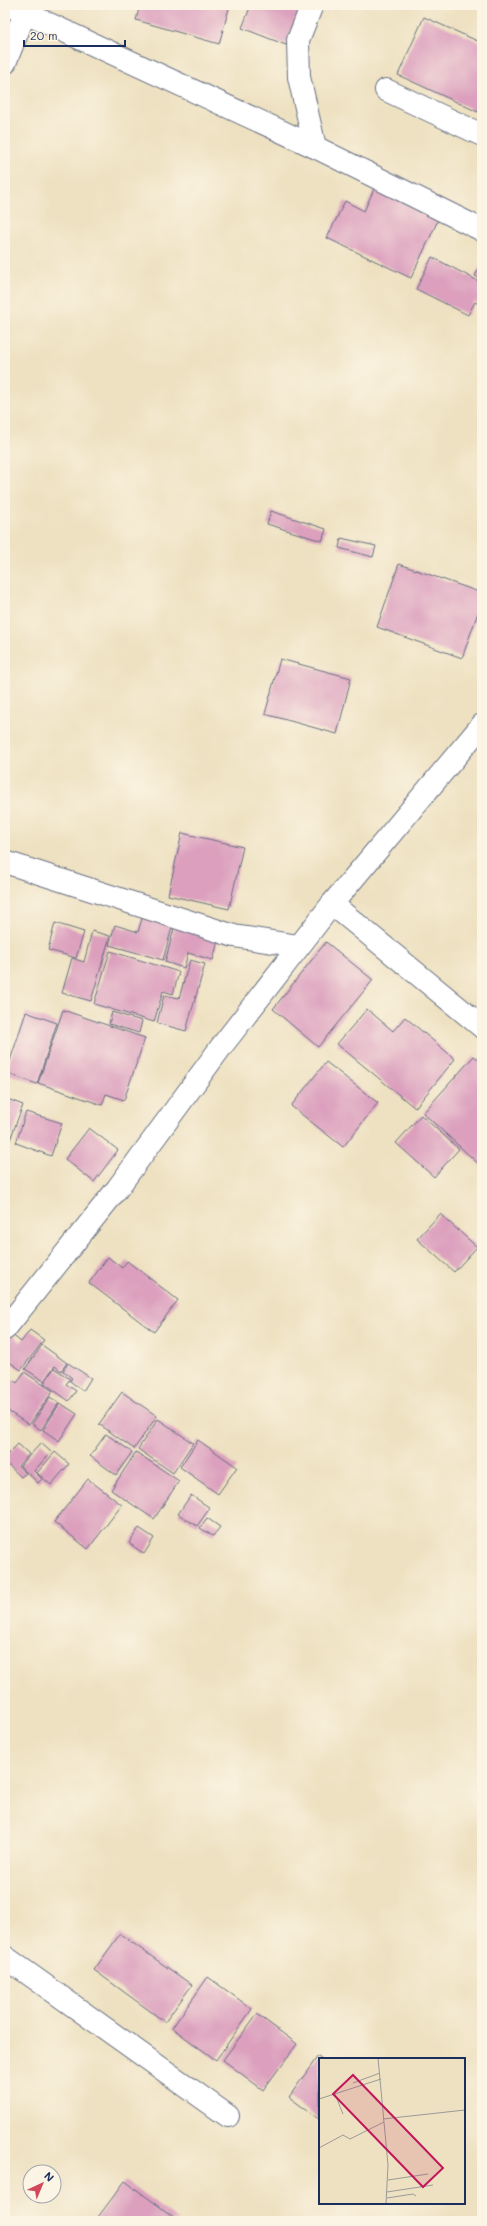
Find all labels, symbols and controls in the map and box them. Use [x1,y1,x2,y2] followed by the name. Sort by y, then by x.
[24,22,125,48] scale bar
[30,27,58,43] text: 20 m
[319,2058,465,2204] inset map
[22,2164,62,2204] north arrow
[41,2168,58,2185] text: N

